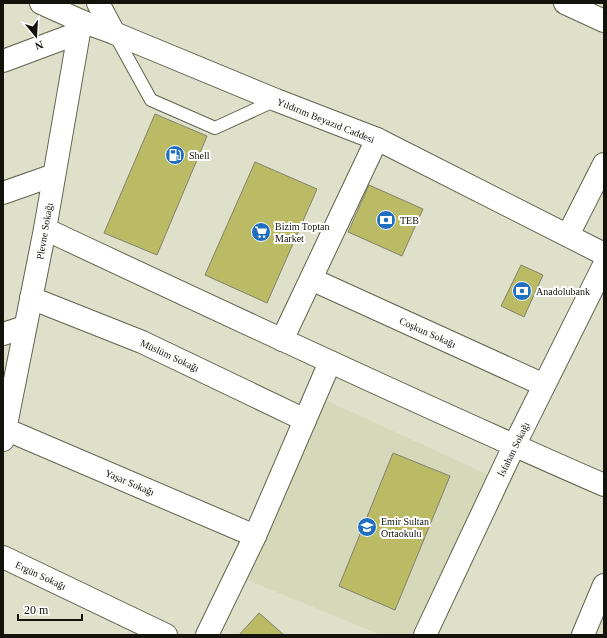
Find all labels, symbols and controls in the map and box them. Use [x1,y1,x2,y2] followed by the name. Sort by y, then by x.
[16,16,56,56] north arrow
[33,39,45,52] text: N
[275,96,376,145] street label: Yıldırım Beyazıd Caddesi
[164,144,186,166] fuel station icon: Shell
[189,150,210,161] place label: Shell
[34,202,55,260] street label: Plevne Sokağı
[375,209,397,231] bank icon: TEB
[400,215,419,226] place label: TEB
[250,221,272,243] supermarket icon: Bizim Toptan Market
[275,221,329,244] place label: Bizim Toptan Market
[511,280,533,302] bank icon: Anadolubank
[536,286,590,297] place label: Anadolubank
[398,315,458,350] street label: Coşkun Sokağı
[139,337,201,374] street label: Müslüm Sokağı
[495,420,532,478] street label: İsfahan Sokağı
[103,467,156,498] street label: Yaşar Sokağı
[356,516,378,538] school or university icon: Emir Sultan Ortaokulu
[381,516,429,539] place label: Emir Sultan Ortaokulu
[14,559,68,592] street label: Ergün Sokağı
[18,596,82,622] scale bar
[24,603,49,617] text: 20 m

